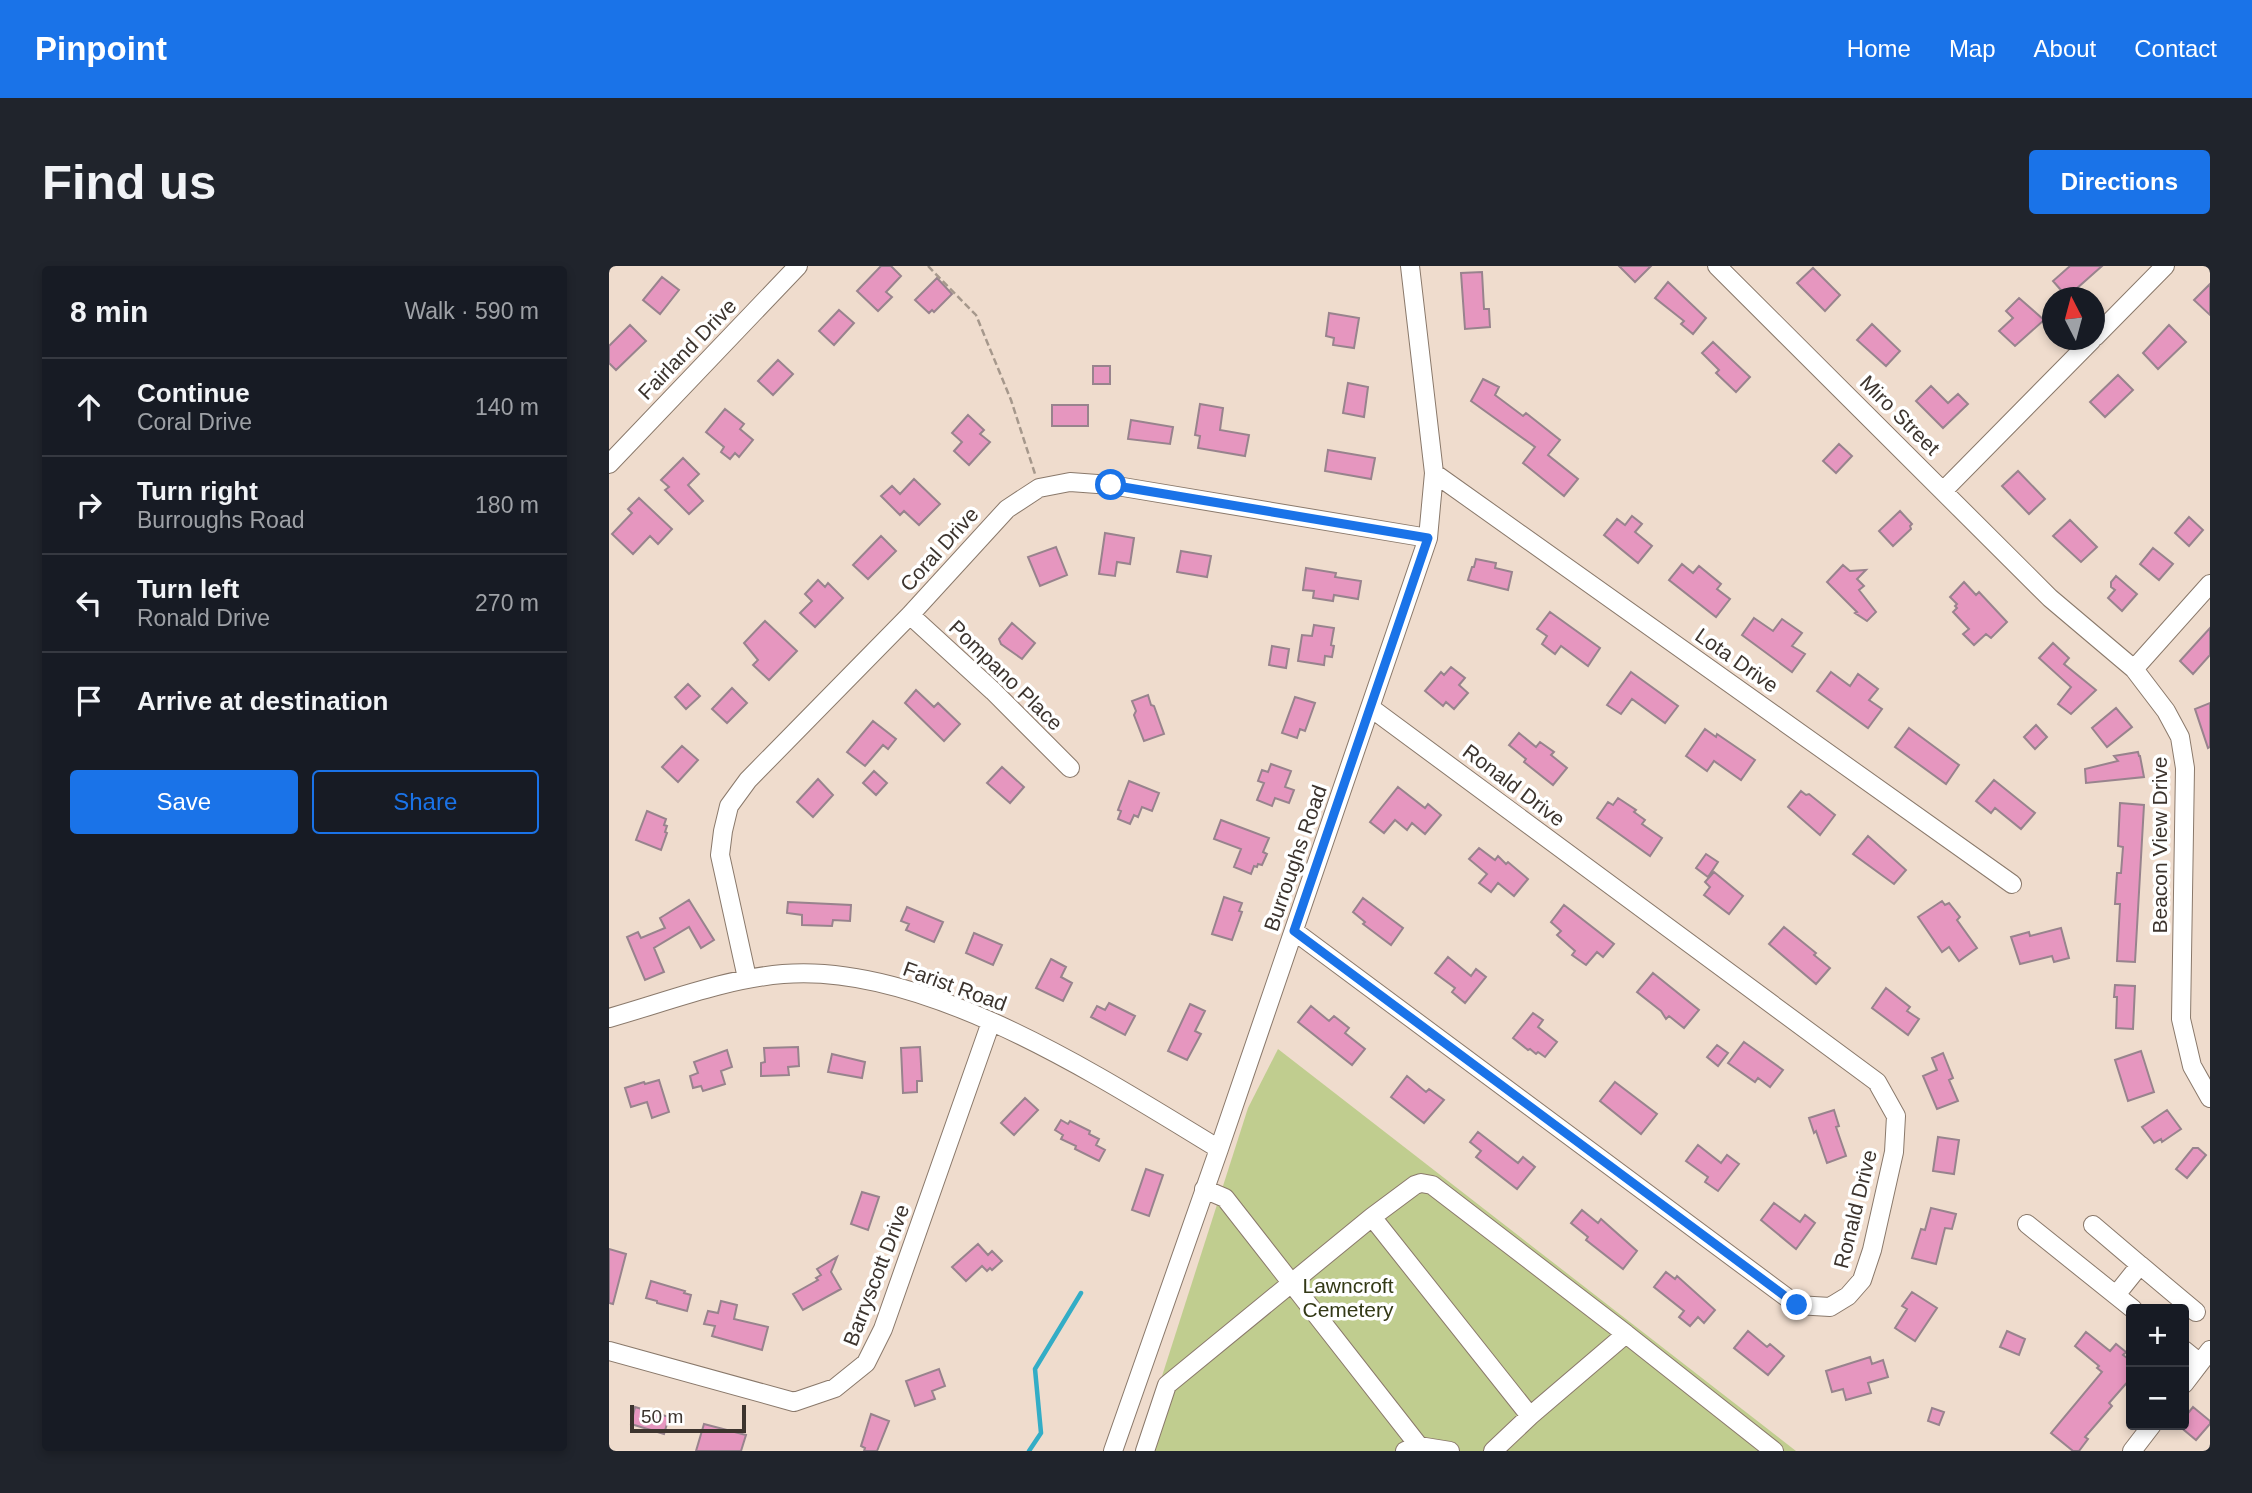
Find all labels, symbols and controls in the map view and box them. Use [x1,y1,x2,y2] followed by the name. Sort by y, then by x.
[35,30,167,67] text: Pinpoint
[1847,35,1911,62] text: Home
[1949,35,1996,62] text: Map
[2034,35,2096,62] text: About
[2134,35,2217,62] text: Contact
[2029,150,2210,214] button: Directions
[42,155,216,209] text: Find us
[2042,287,2105,350] north arrow
[633,294,741,404] street label: Fairland Drive
[70,295,148,328] text: 8 min
[404,298,539,324] text: Walk · 590 m
[1856,371,1945,460] street label: Miro Street
[137,378,250,408] text: Continue
[70,388,108,426] icon: ahead
[475,394,539,420] text: 140 m
[137,409,252,435] text: Coral Drive
[1095,469,1126,500] route start
[137,476,258,506] text: Turn right
[70,486,108,524] icon: right
[475,492,539,518] text: 180 m
[895,502,983,596] street label: Coral Drive
[137,507,305,533] text: Burroughs Road
[137,574,239,604] text: Turn left
[70,584,108,622] icon: left
[475,590,539,616] text: 270 m
[137,605,270,631] text: Ronald Drive
[945,615,1067,735] street label: Pompano Place
[1691,623,1783,697] street label: Lota Drive
[70,682,108,720] icon: arrive
[137,686,388,716] text: Arrive at destination
[1459,739,1569,831] street label: Ronald Drive
[2148,756,2171,934] street label: Beacon View Drive
[70,770,298,834] button: Save
[312,770,539,834] button: Share
[1259,782,1331,934] street label: Burroughs Road
[900,957,1010,1015] street label: Farist Road
[1829,1147,1881,1271] street label: Ronald Drive
[839,1201,913,1349] street label: Barryscott Drive
[1302,1274,1394,1321] park label: Lawncroft Cemetery
[1781,1289,1812,1320] route end
[2126,1304,2189,1430] map controls
[2126,1304,2189,1367] button: +
[2126,1367,2189,1430] button: −
[630,1402,745,1434] scale bar
[641,1406,683,1427] text: 50 m

